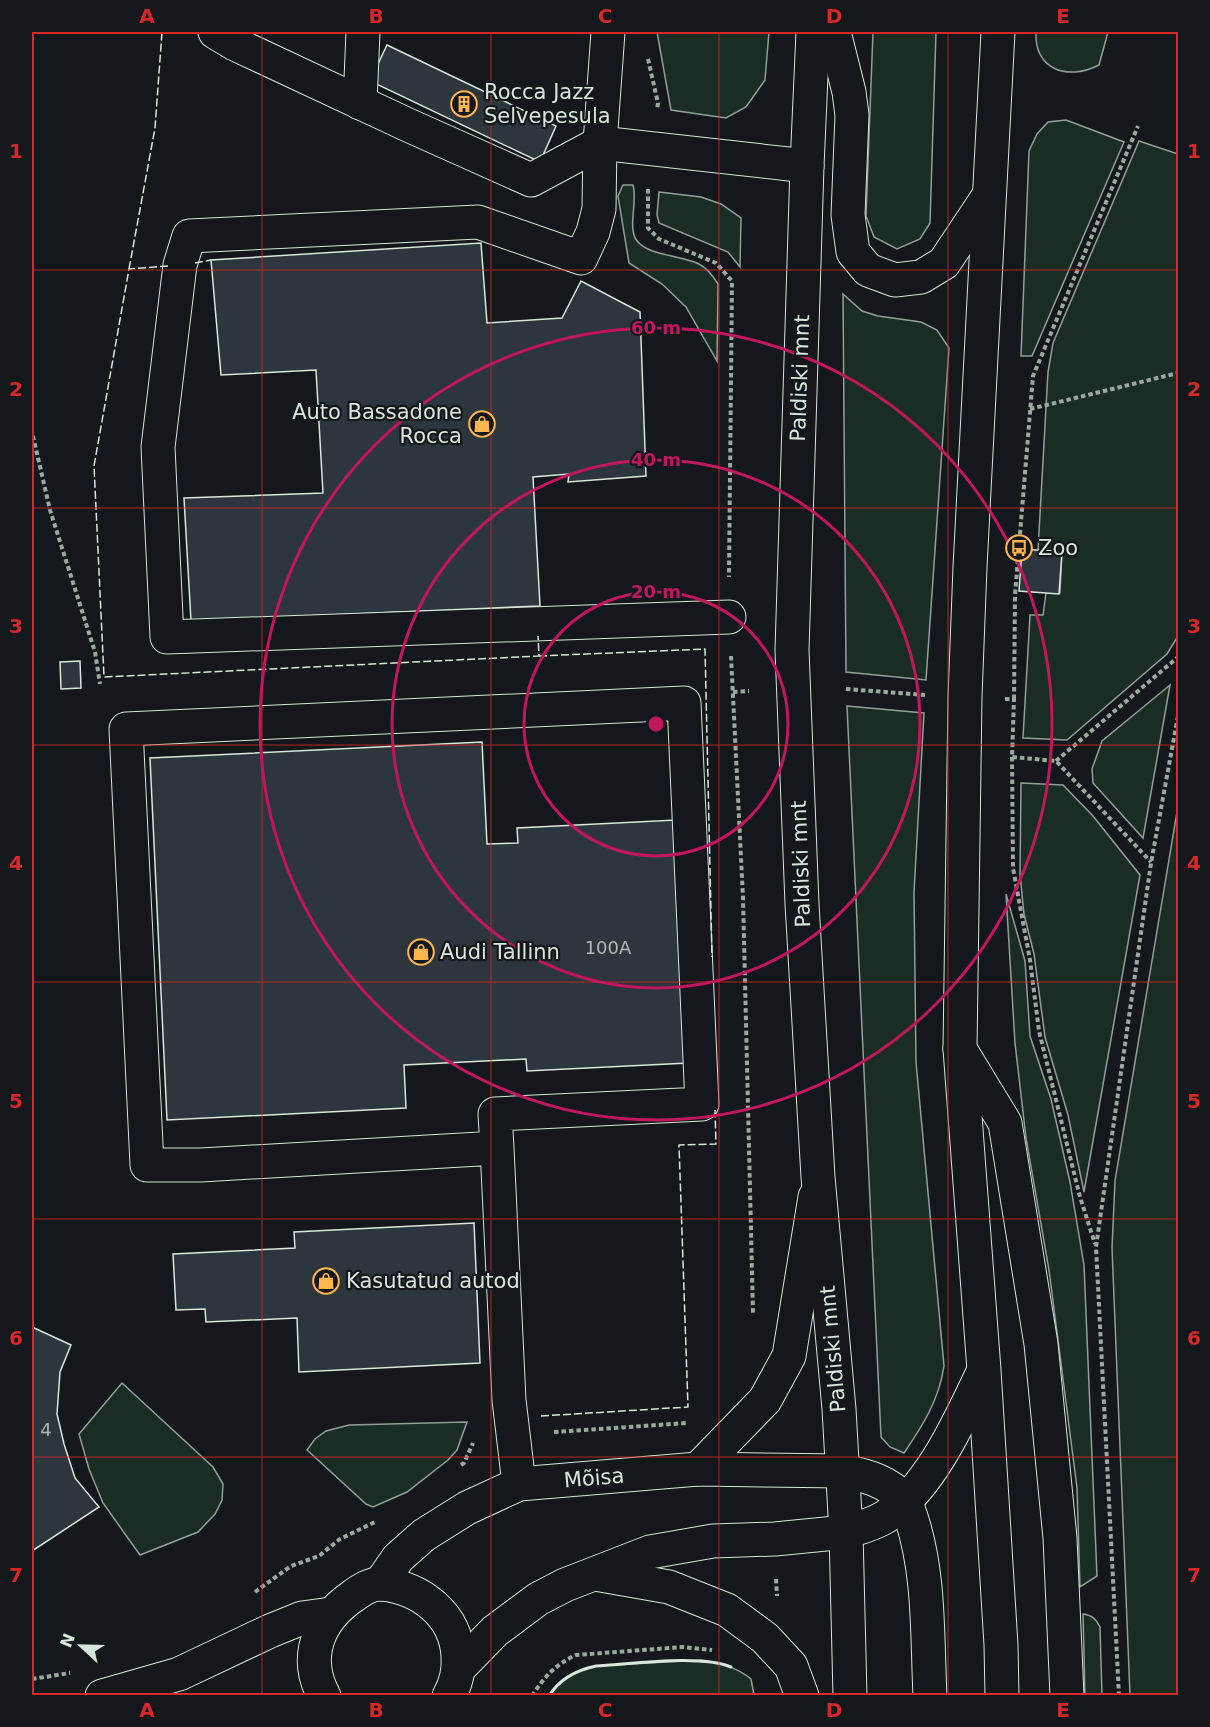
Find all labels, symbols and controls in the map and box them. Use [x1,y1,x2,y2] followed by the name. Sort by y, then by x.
[139,4,155,28] text: A
[368,4,384,28] text: B
[598,4,612,28] text: C
[826,4,842,28] text: D
[1056,4,1070,28] text: E
[484,80,611,128] place label: Rocca Jazz Selvepesula
[449,89,479,119] building icon: Rocca Jazz Selvepesula
[9,139,23,163] text: 1
[1187,139,1201,163] text: 1
[786,314,814,442] street label: Paldiski mnt
[631,317,681,338] text: 60 m
[9,377,23,401] text: 2
[1187,377,1201,401] text: 2
[292,400,462,448] place label: Auto Bassadone Rocca
[467,409,497,439] shop icon: Auto Bassadone Rocca
[631,449,681,470] text: 40 m
[1004,533,1034,563] bus stop icon: Zoo
[1038,536,1078,560] place label: Zoo
[631,581,681,602] text: 20 m
[9,614,23,638] text: 3
[1187,614,1201,638] text: 3
[646,714,666,734] centre of rings
[787,800,815,928] street label: Paldiski mnt
[9,851,23,875] text: 4
[1187,851,1201,875] text: 4
[406,937,436,967] shop icon: Audi Tallinn
[585,937,632,958] house number: 100A
[440,940,560,964] place label: Audi Tallinn
[9,1089,23,1113] text: 5
[1187,1089,1201,1113] text: 5
[311,1266,341,1296] shop icon: Kasutatud autod
[346,1269,520,1293] place label: Kasutatud autod
[816,1285,850,1413] street label: Paldiski mnt
[9,1326,23,1350] text: 6
[1187,1326,1201,1350] text: 6
[40,1419,52,1440] house number: 4
[563,1463,625,1493] street label: Mõisa
[9,1563,23,1587] text: 7
[1187,1563,1201,1587] text: 7
[51,1616,111,1676] north arrow
[56,1631,79,1650] text: N
[139,1698,155,1722] text: A
[368,1698,384,1722] text: B
[598,1698,612,1722] text: C
[826,1698,842,1722] text: D
[1056,1698,1070,1722] text: E

